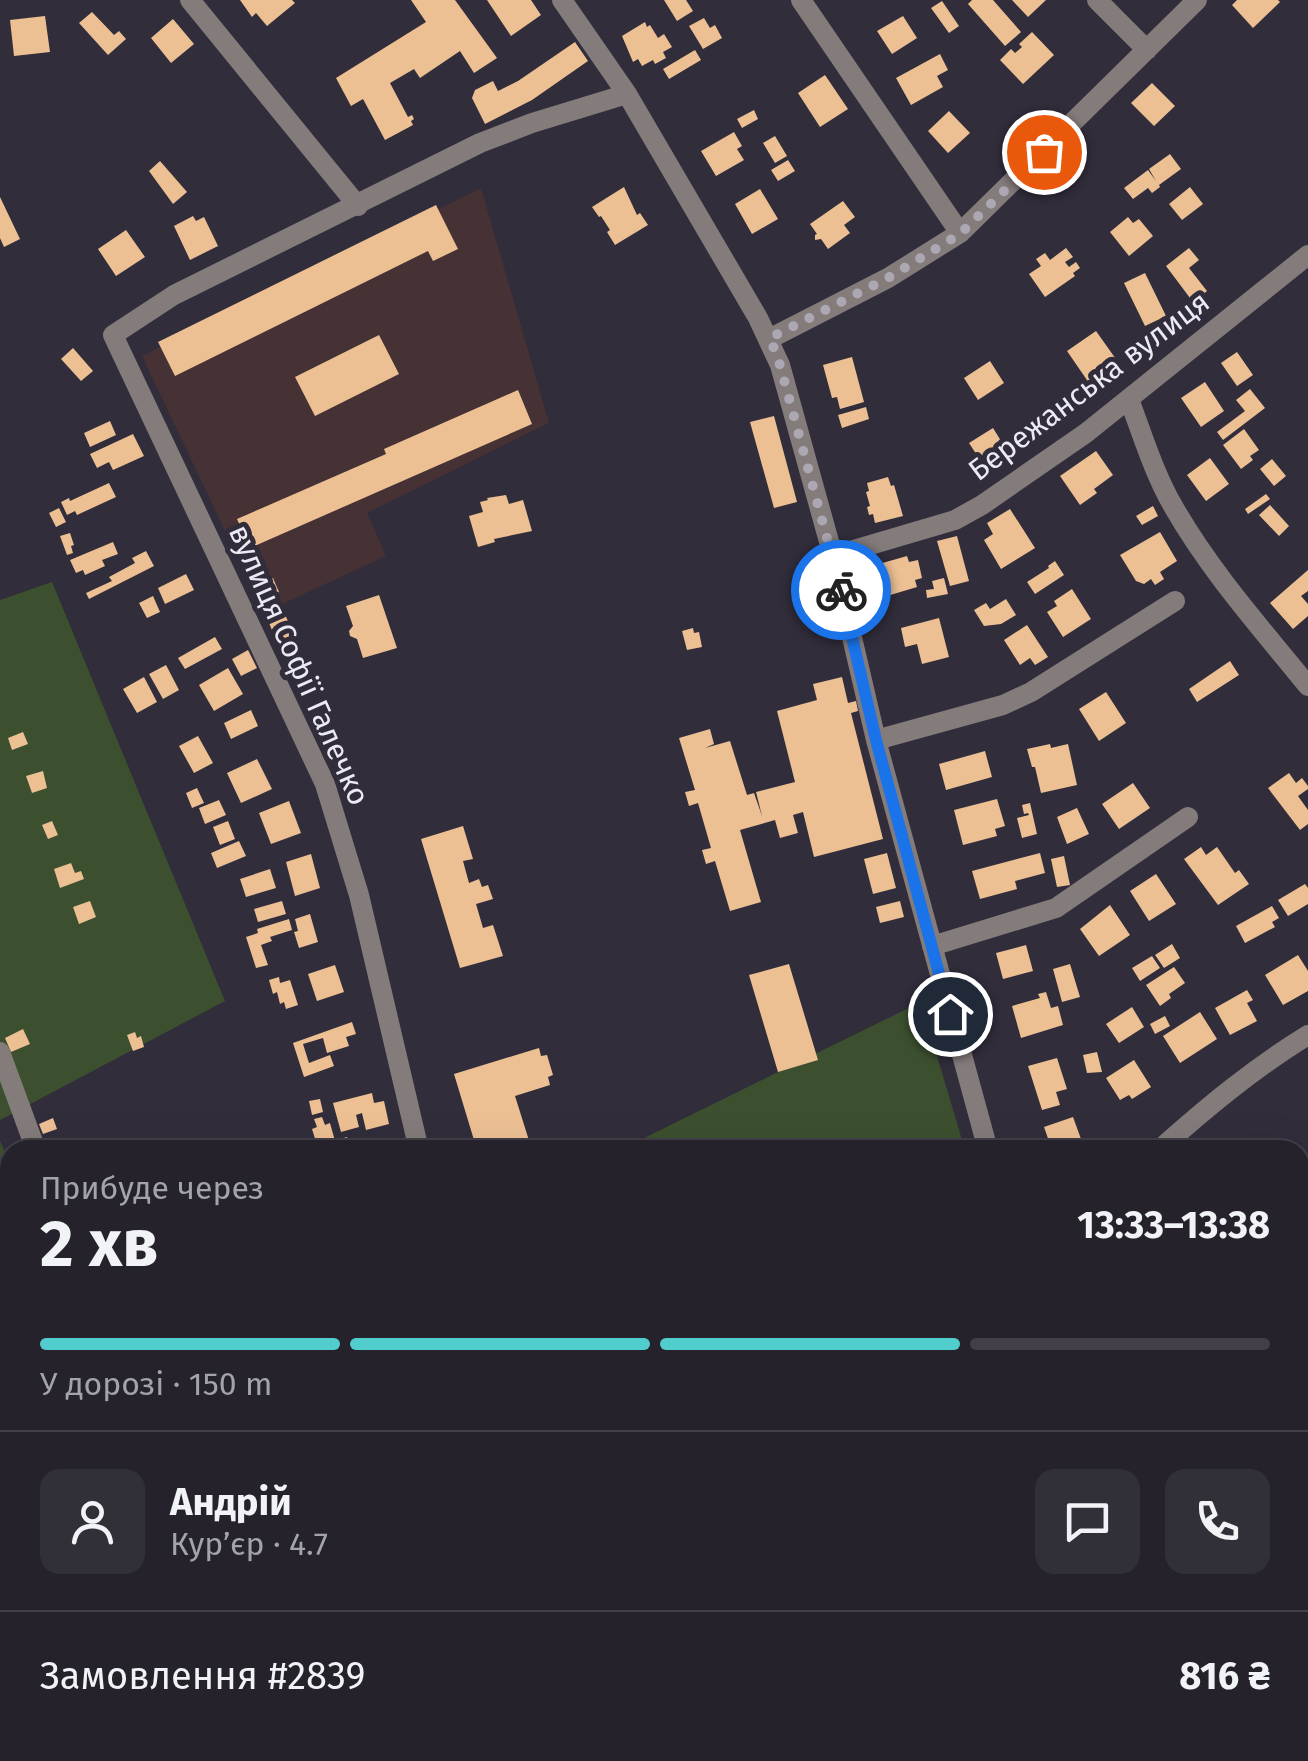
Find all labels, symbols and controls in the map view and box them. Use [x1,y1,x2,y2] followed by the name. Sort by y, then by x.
[1002,110,1087,195] pin
[1017,125,1072,180] icon: bag
[961,284,1217,488] street label: Бережанська вулиця
[221,519,377,811] street label: вулиця Софії Галечко
[791,540,891,640] courier
[814,563,869,618] icon: bike
[908,972,993,1057] pin
[923,987,978,1042] icon: home
[40,1169,264,1207] text: Прибуде через
[1077,1202,1270,1248] text: 13:33–13:38
[40,1205,159,1283] text: 2 хв
[40,1365,272,1403] text: У дорозі · 150 m
[40,1469,145,1574] button: person
[1035,1469,1140,1574] button: chat
[1165,1469,1270,1574] button: phone
[170,1479,292,1525] text: Андрій
[170,1525,328,1563] text: Кур’єр · 4.7
[40,1653,365,1699] text: Замовлення #2839
[1179,1653,1270,1699] text: 816 ₴

